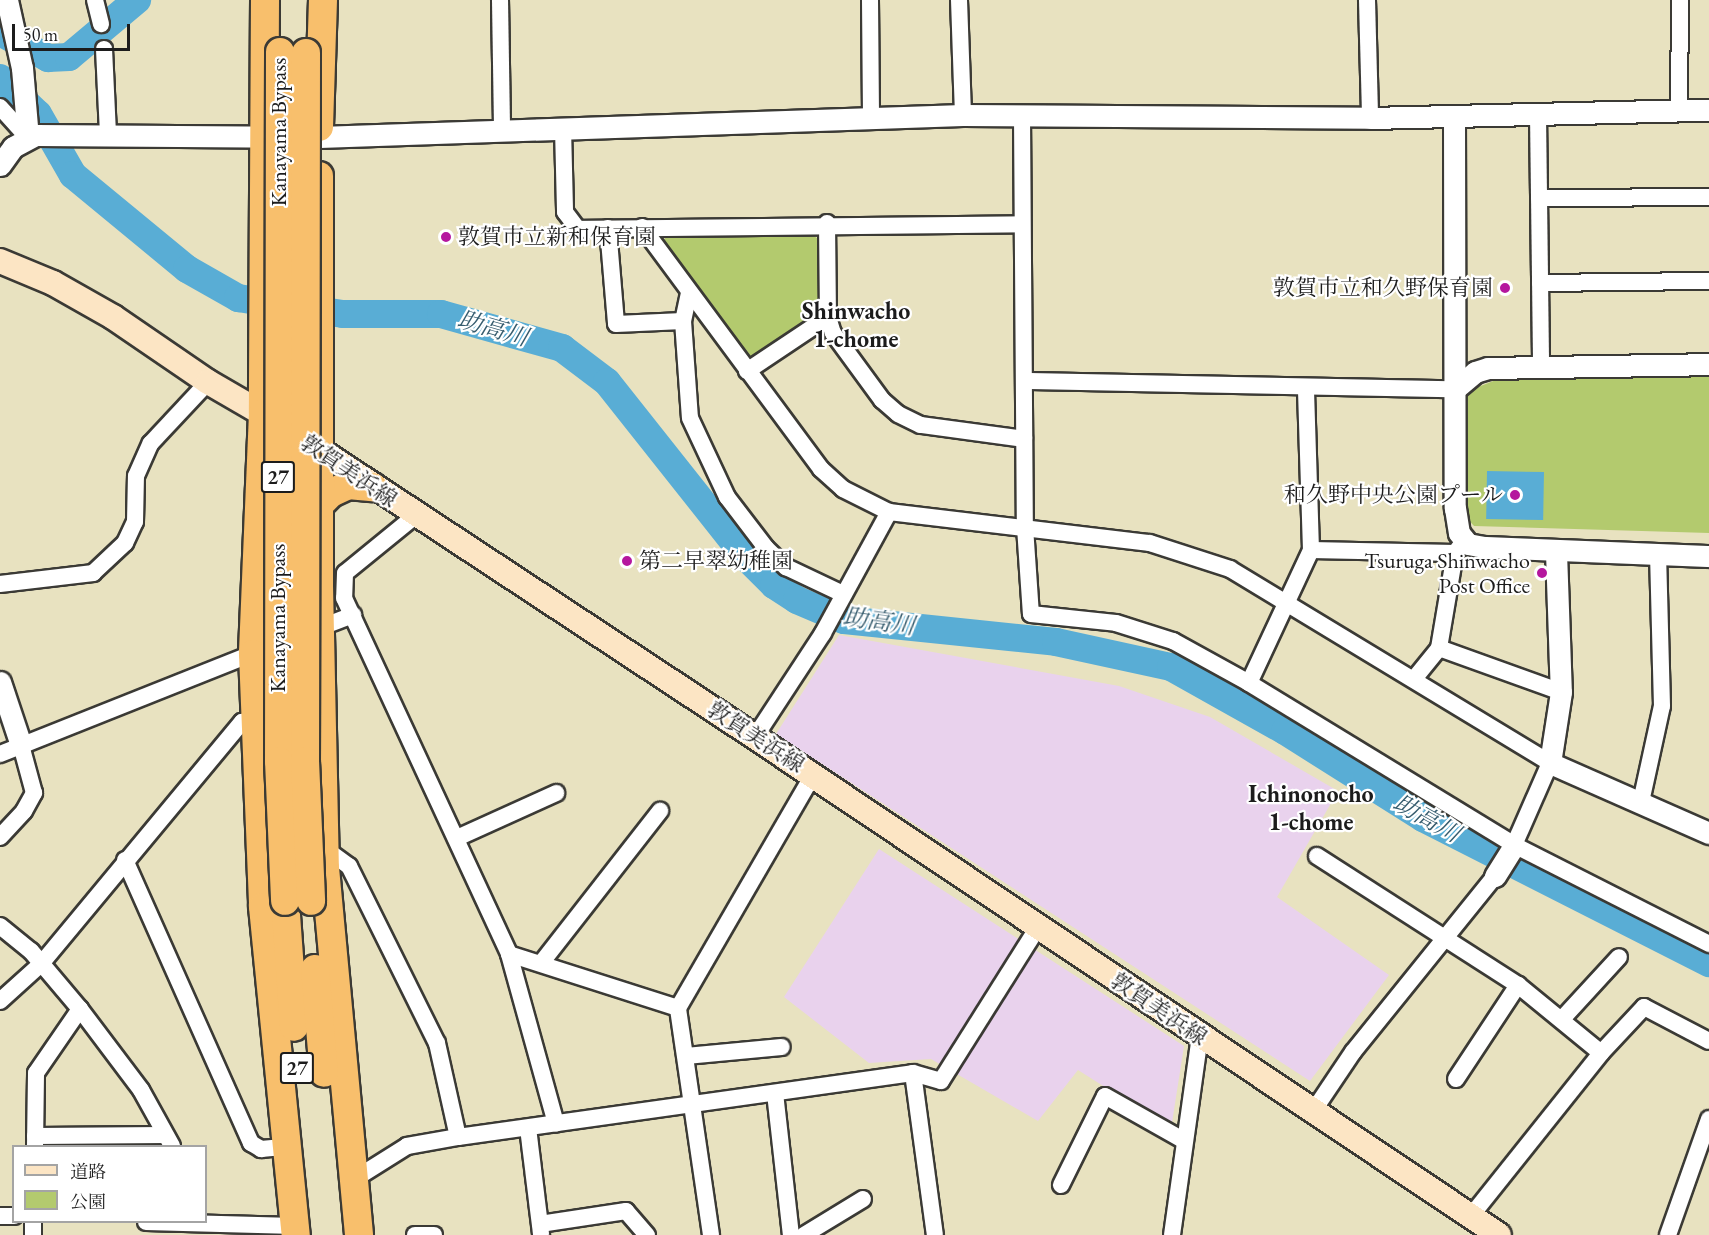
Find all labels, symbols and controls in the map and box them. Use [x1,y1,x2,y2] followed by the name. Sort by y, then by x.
[15,12,134,50] scale bar
[23,23,58,46] text: 50 m
[266,58,292,206] street label: Kanayama Bypass
[458,224,656,250] place label: 敦賀市立新和保育園
[439,230,453,244] marker: 敦賀市立新和保育園
[1273,275,1493,301] place label: 敦賀市立和久野保育園
[1498,281,1512,295] marker: 敦賀市立和久野保育園
[802,297,910,353] district label: Shinwacho 1-chome
[454,304,532,352] water label: 助高川
[296,429,402,513] street label: 敦賀美浜線
[260,459,296,495] road number: 27
[1284,482,1503,508] place label: 和久野中央公園プール
[1508,488,1522,502] marker: 和久野中央公園プール
[265,544,291,692] street label: Kanayama Bypass
[1364,547,1530,598] place label: Tsuruga Shinwacho Post Office
[639,548,793,574] place label: 第二早翠幼稚園
[620,554,634,568] marker: 第二早翠幼稚園
[1535,566,1549,580] marker: Tsuruga Shinwacho Post Office
[841,602,917,640] water label: 助高川
[703,696,809,778] street label: 敦賀美浜線
[1248,780,1374,836] district label: Ichinonocho 1-chome
[1389,788,1465,848] water label: 助高川
[1106,967,1212,1051] street label: 敦賀美浜線
[279,1050,315,1086] road number: 27
[12,1145,207,1223] legend
[70,1160,106,1183] text: 道路
[70,1190,106,1213] text: 公園

